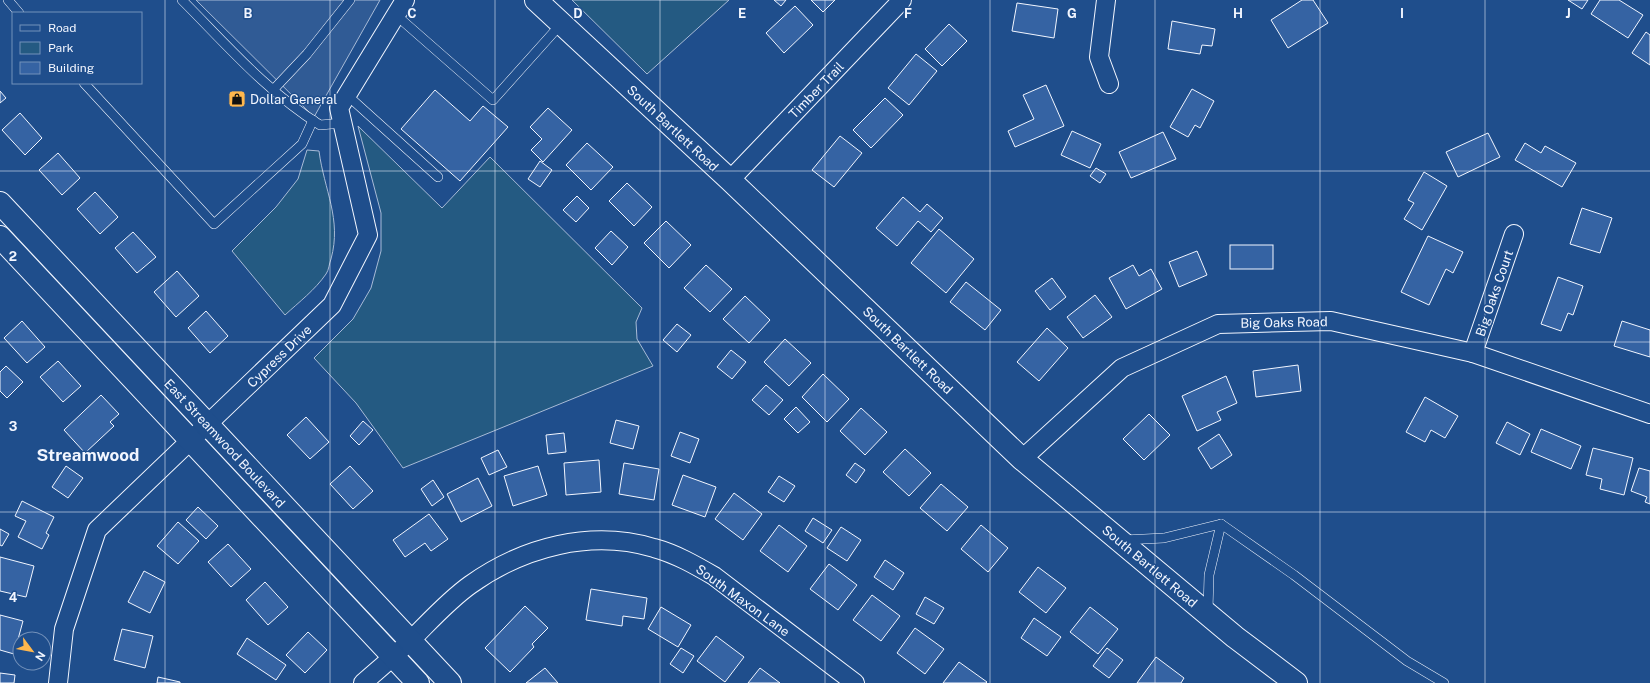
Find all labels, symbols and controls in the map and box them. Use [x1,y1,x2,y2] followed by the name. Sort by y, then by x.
[244,6,253,21] text: B
[407,6,417,21] text: C
[573,6,583,21] text: D
[738,6,746,21] text: E
[904,6,912,21] text: F
[1067,6,1077,21] text: G
[1233,6,1243,21] text: H
[1400,6,1404,21] text: I
[1565,6,1571,21] text: J
[12,12,142,84] legend
[48,21,76,35] text: Road
[48,41,74,55] text: Park
[786,59,847,122] street label: Timber Trail
[48,61,94,75] text: Building
[624,82,721,175] street label: South Bartlett Road
[227,89,247,109] shop icon: Dollar General
[250,92,337,107] place label: Dollar General
[1473,248,1516,338] street label: Big Oaks Court
[9,249,17,264] text: 2
[860,304,956,397] street label: South Bartlett Road
[1240,314,1328,331] street label: Big Oaks Road
[244,322,315,391] street label: Cypress Drive
[161,376,288,511] street label: East Streamwood Boulevard
[9,419,18,434] text: 3
[37,445,139,465] district label: Streamwood
[1099,522,1200,610] street label: South Bartlett Road
[693,561,793,639] street label: South Maxon Lane
[9,590,18,605] text: 4
[12,631,52,671] north arrow
[33,649,48,663] text: N

